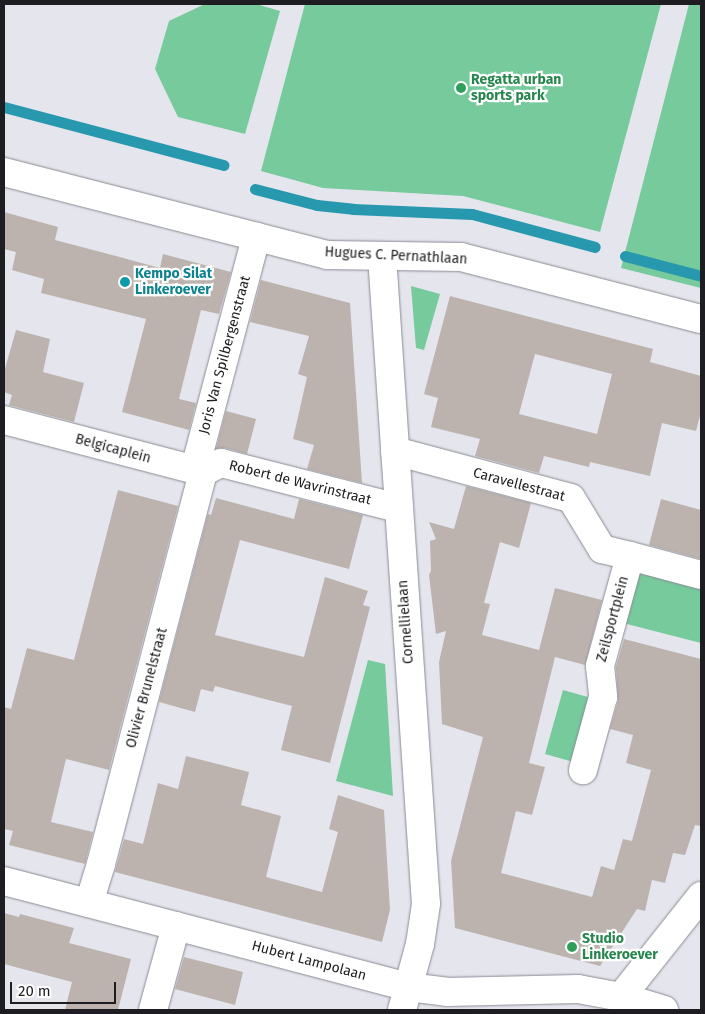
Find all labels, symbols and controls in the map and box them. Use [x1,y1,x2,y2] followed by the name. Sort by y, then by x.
[471,72,561,104] place label: Regatta urban sports park
[455,82,467,94] marker: Regatta urban sports park
[324,244,468,268] street label: Hugues C. Pernathlaan
[135,266,212,298] place label: Kempo Silat Linkeroever
[196,274,254,436] street label: Joris Van Spilbergenstraat
[119,276,131,288] marker: Kempo Silat Linkeroever
[73,431,153,467] street label: Belgicaplein
[227,457,373,509] street label: Robert de Wavrinstraat
[471,465,567,505] street label: Caravellestraat
[593,574,633,664] street label: Zeilsportplein
[395,579,417,665] street label: Cornellielaan
[123,626,171,750] street label: Olivier Brunelstraat
[582,931,658,964] place label: Studio Linkeroever
[250,938,368,984] street label: Hubert Lampolaan
[566,941,578,953] marker: Studio Linkeroever
[12,972,119,1004] scale bar
[18,982,51,1000] text: 20 m

